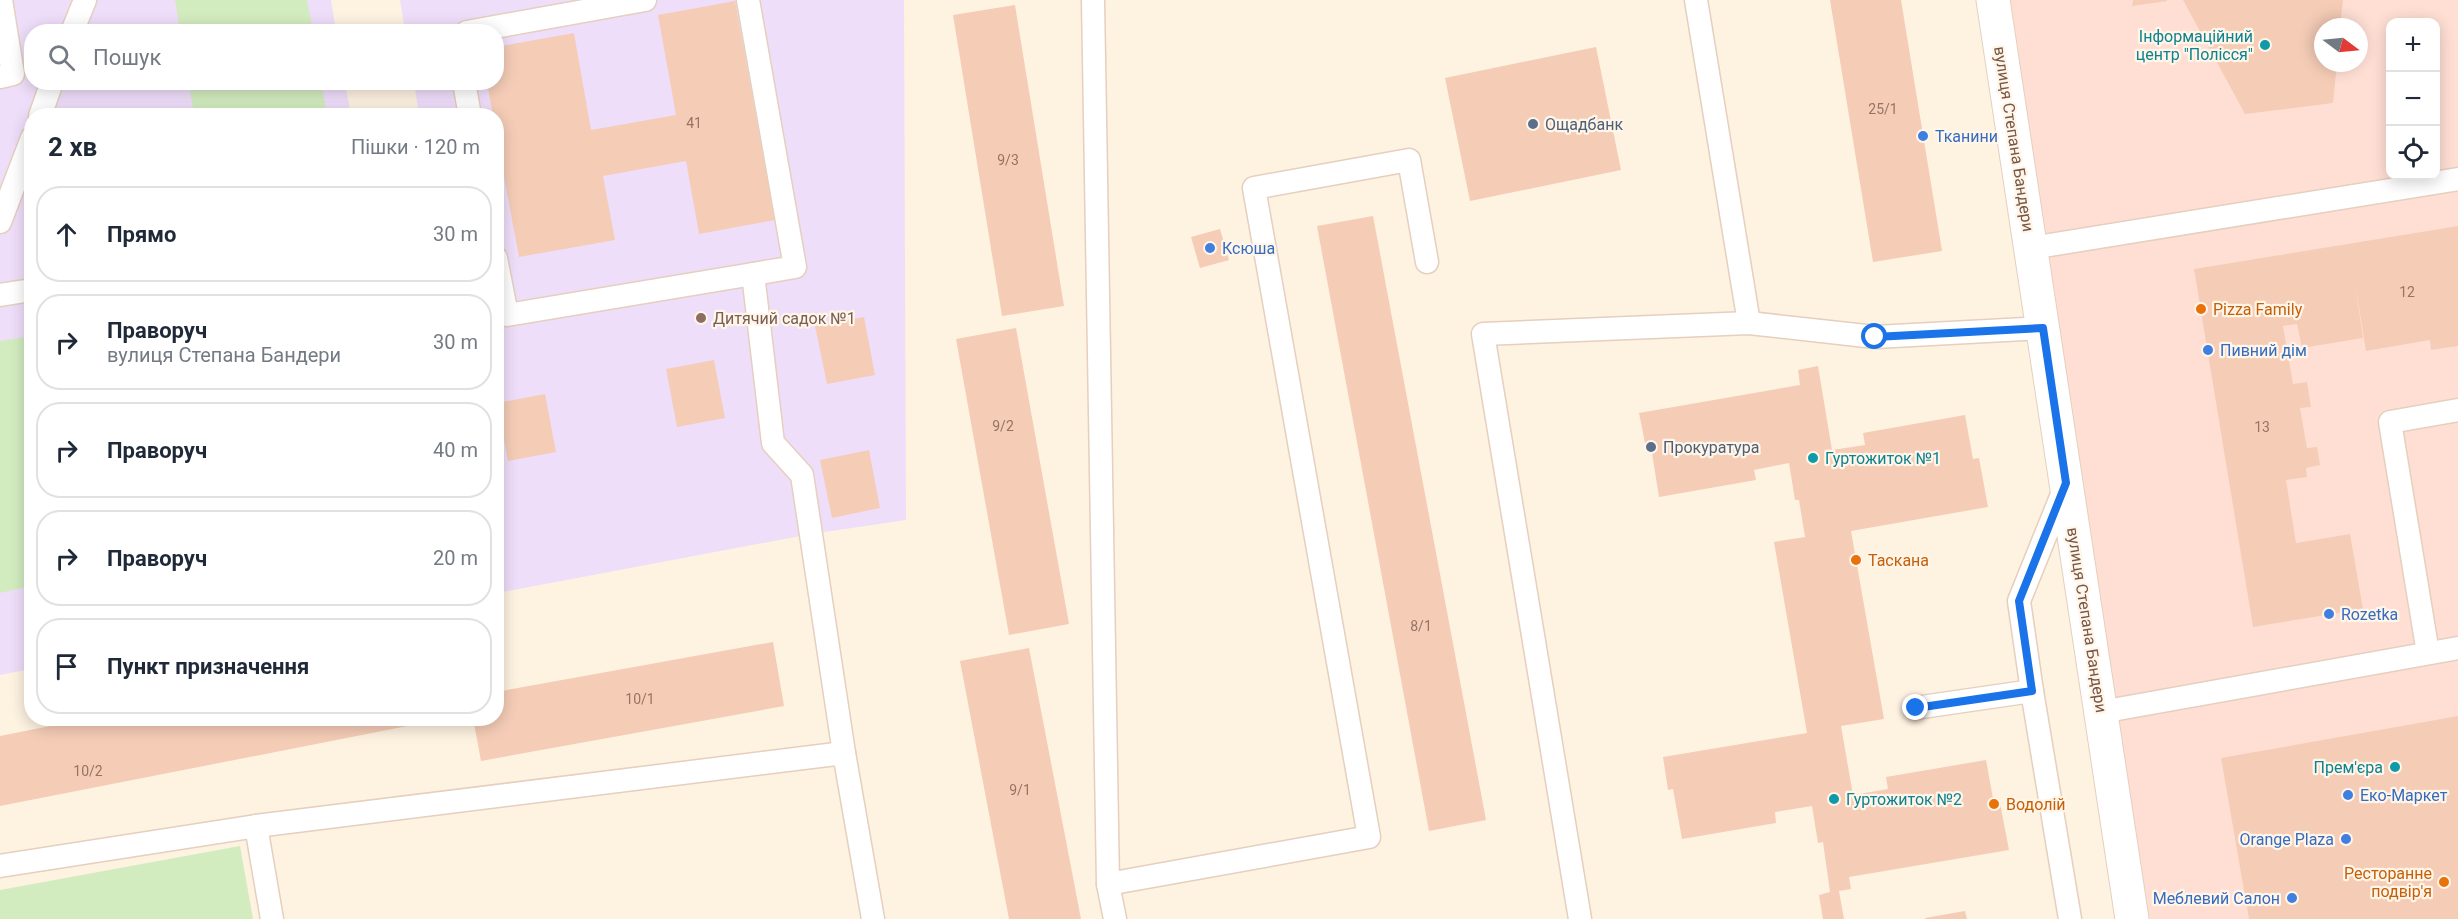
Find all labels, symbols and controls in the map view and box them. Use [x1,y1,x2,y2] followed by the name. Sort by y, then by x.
[2314,18,2368,72] north arrow
[2386,18,2440,180] map controls
[2386,18,2440,72] button: +
[24,24,504,90] search box
[2136,27,2253,64] place label: Інформаційний центр "Полісся"
[2258,38,2272,52] marker: Інформаційний центр "Полісся"
[45,41,78,74] icon: search
[93,45,161,70] text: Пошук
[1990,45,2038,233] street label: вулиця Степана Бандери
[2386,72,2440,126] button: −
[1868,101,1898,117] house number: 25/1
[686,115,702,131] house number: 41
[1545,115,1623,134] place label: Ощадбанк
[1526,117,1540,131] marker: Ощадбанк
[2386,126,2440,180] button: locate
[1935,127,1998,146] place label: Тканини
[1916,129,1930,143] marker: Тканини
[48,132,97,162] text: 2 хв
[351,135,480,159] text: Пішки · 120 m
[997,152,1019,168] house number: 9/3
[50,218,83,251] icon: ahead
[107,222,176,247] text: Прямо
[433,222,478,246] text: 30 m
[1222,239,1275,258] place label: Ксюша
[1203,241,1217,255] marker: Ксюша
[2399,284,2415,300] house number: 12
[2213,300,2303,319] place label: Pizza Family
[2194,302,2208,316] marker: Pizza Family
[713,309,856,328] place label: Дитячий садок №1
[694,311,708,325] marker: Дитячий садок №1
[107,318,207,343] text: Праворуч
[1861,323,1887,349] route start
[50,326,83,359] icon: right
[433,330,478,354] text: 30 m
[2220,341,2307,360] place label: Пивний дім
[107,343,341,367] text: вулиця Степана Бандери
[2201,343,2215,357] marker: Пивний дім
[992,418,1014,434] house number: 9/2
[2254,419,2270,435] house number: 13
[50,434,83,467] icon: right
[107,438,207,463] text: Праворуч
[433,438,478,462] text: 40 m
[1663,438,1759,457] place label: Прокуратура
[1644,440,1658,454] marker: Прокуратура
[1825,449,1941,468] place label: Гуртожиток №1
[1806,451,1820,465] marker: Гуртожиток №1
[2063,526,2111,714] street label: вулиця Степана Бандери
[50,542,83,575] icon: right
[107,546,207,571] text: Праворуч
[433,546,478,570] text: 20 m
[1868,551,1929,570] place label: Таскана
[1849,553,1863,567] marker: Таскана
[2341,605,2398,624] place label: Rozetka
[2322,607,2336,621] marker: Rozetka
[1410,618,1432,634] house number: 8/1
[50,650,83,683] icon: arrive
[107,654,309,679] text: Пункт призначення
[625,691,655,707] house number: 10/1
[1902,694,1928,720] route end
[2314,758,2383,777] place label: Прем'єра
[2388,760,2402,774] marker: Прем'єра
[73,763,103,779] house number: 10/2
[1009,782,1031,798] house number: 9/1
[2360,786,2448,805] place label: Еко-Маркет
[2341,788,2355,802] marker: Еко-Маркет
[1846,790,1962,809] place label: Гуртожиток №2
[1827,792,1841,806] marker: Гуртожиток №2
[2006,795,2066,814] place label: Водолій
[1987,797,2001,811] marker: Водолій
[2240,830,2334,849] place label: Orange Plaza
[2339,832,2353,846] marker: Orange Plaza
[2344,864,2432,901] place label: Ресторанне подвір'я
[2437,875,2451,889] marker: Ресторанне подвір'я
[2153,889,2280,908] place label: Меблевий Салон
[2285,891,2299,905] marker: Меблевий Салон

